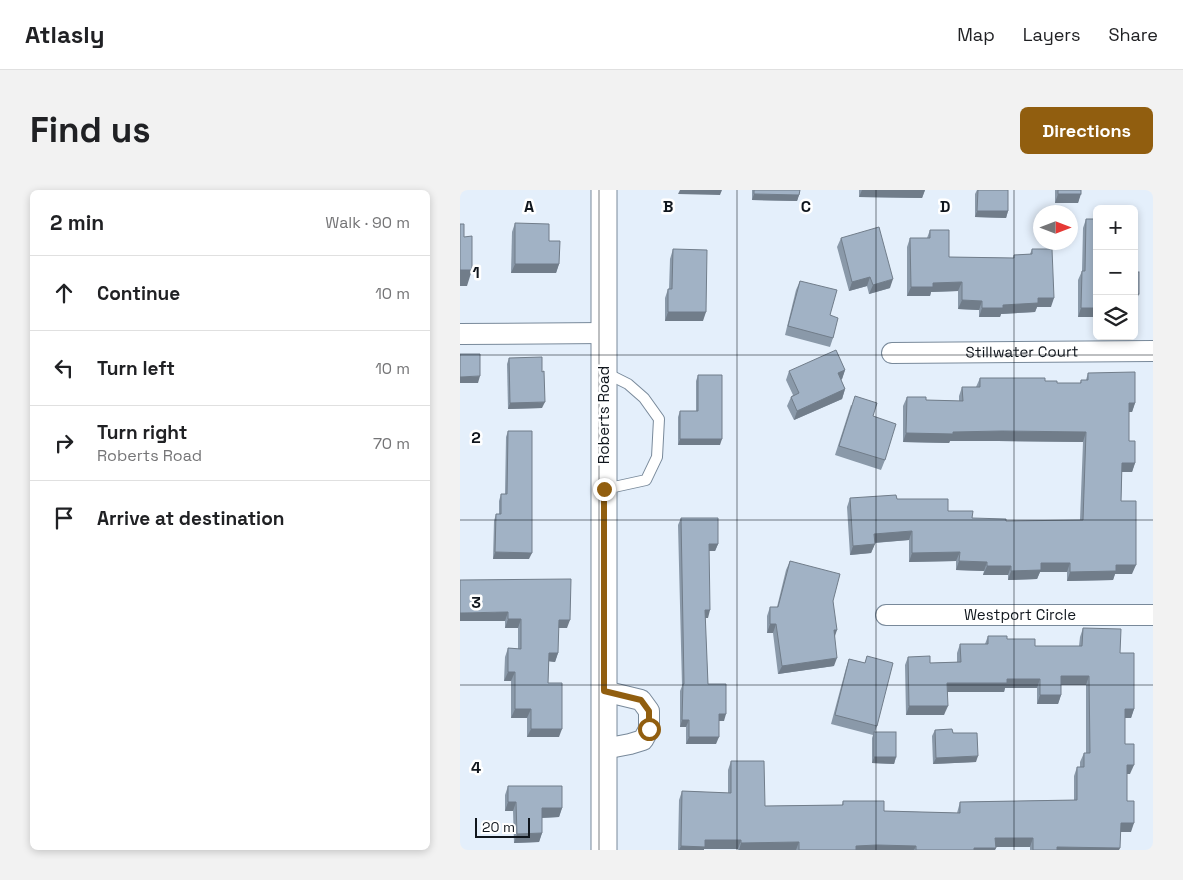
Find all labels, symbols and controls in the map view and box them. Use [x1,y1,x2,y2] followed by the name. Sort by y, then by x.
[25,19,104,50] text: Atlasly
[957,23,995,46] text: Map
[1023,23,1080,46] text: Layers
[1108,23,1158,46] text: Share
[1020,107,1153,154] button: Directions
[30,108,151,152] text: Find us
[524,196,534,217] text: A
[663,196,673,217] text: B
[801,196,811,217] text: C
[940,196,950,217] text: D
[1033,205,1078,250] north arrow
[1093,205,1138,340] map controls
[1093,205,1138,250] button: +
[50,209,104,236] text: 2 min
[325,212,410,233] text: Walk · 90 m
[1093,250,1138,295] button: −
[472,262,480,283] text: 1
[50,279,78,307] icon: ahead
[97,281,180,306] text: Continue
[375,283,410,304] text: 10 m
[1093,295,1138,340] button: layers
[965,342,1079,361] street label: Stillwater Court
[50,354,78,382] icon: left
[97,356,175,381] text: Turn left
[375,358,410,379] text: 10 m
[594,366,613,464] street label: Roberts Road
[97,420,187,445] text: Turn right
[471,427,481,448] text: 2
[50,429,78,457] icon: right
[373,433,410,454] text: 70 m
[97,445,202,466] text: Roberts Road
[593,478,616,501] route end
[50,504,78,532] icon: arrive
[97,506,285,531] text: Arrive at destination
[471,592,481,613] text: 3
[964,605,1076,624] street label: Westport Circle
[638,718,661,741] route start
[471,757,481,778] text: 4
[475,815,530,838] scale bar
[482,818,515,836] text: 20 m

